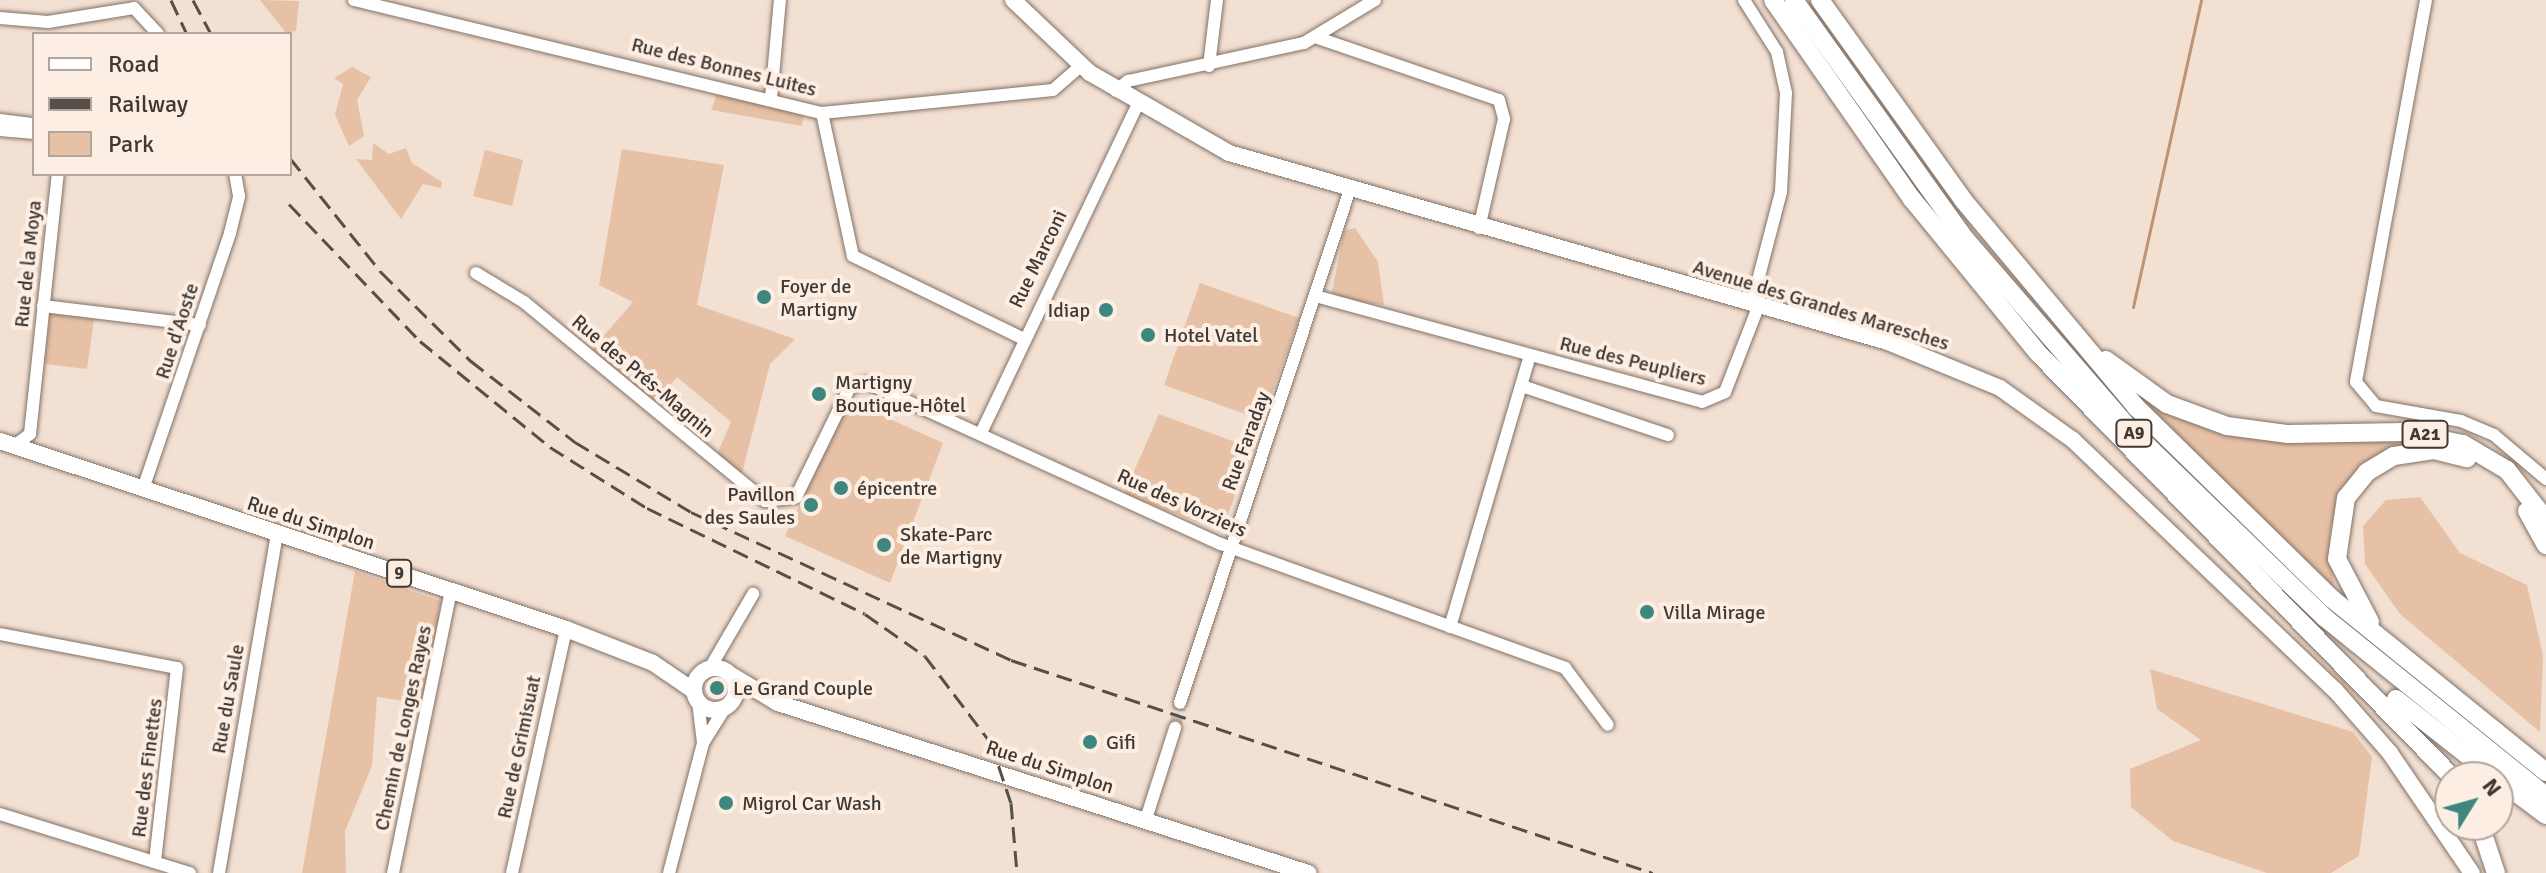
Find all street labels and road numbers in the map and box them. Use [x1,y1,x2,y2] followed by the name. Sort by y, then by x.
[629,32,819,102] street label: Rue des Bonnes Luites
[9,199,47,329] street label: Rue de la Moya
[1004,206,1072,312] street label: Rue Marconi
[1690,255,1952,355] street label: Avenue des Grandes Maresches
[150,280,204,382] street label: Rue d'Aoste
[567,309,719,443] street label: Rue des Prés-Magnin
[1557,331,1709,391] street label: Rue des Peupliers
[1217,388,1275,494] street label: Rue Faraday
[2114,419,2154,447] road number: A9
[2401,420,2449,448] road number: A21
[1113,464,1251,542] street label: Rue des Vorziers
[244,491,378,555] street label: Rue du Simplon
[385,559,413,587] road number: 9
[370,623,436,833] street label: Chemin de Longes Rayes
[207,642,249,756] street label: Rue du Saule
[492,673,546,821] street label: Rue de Grimisuat
[127,697,167,839] street label: Rue des Finettes
[983,735,1117,799] street label: Rue du Simplon

